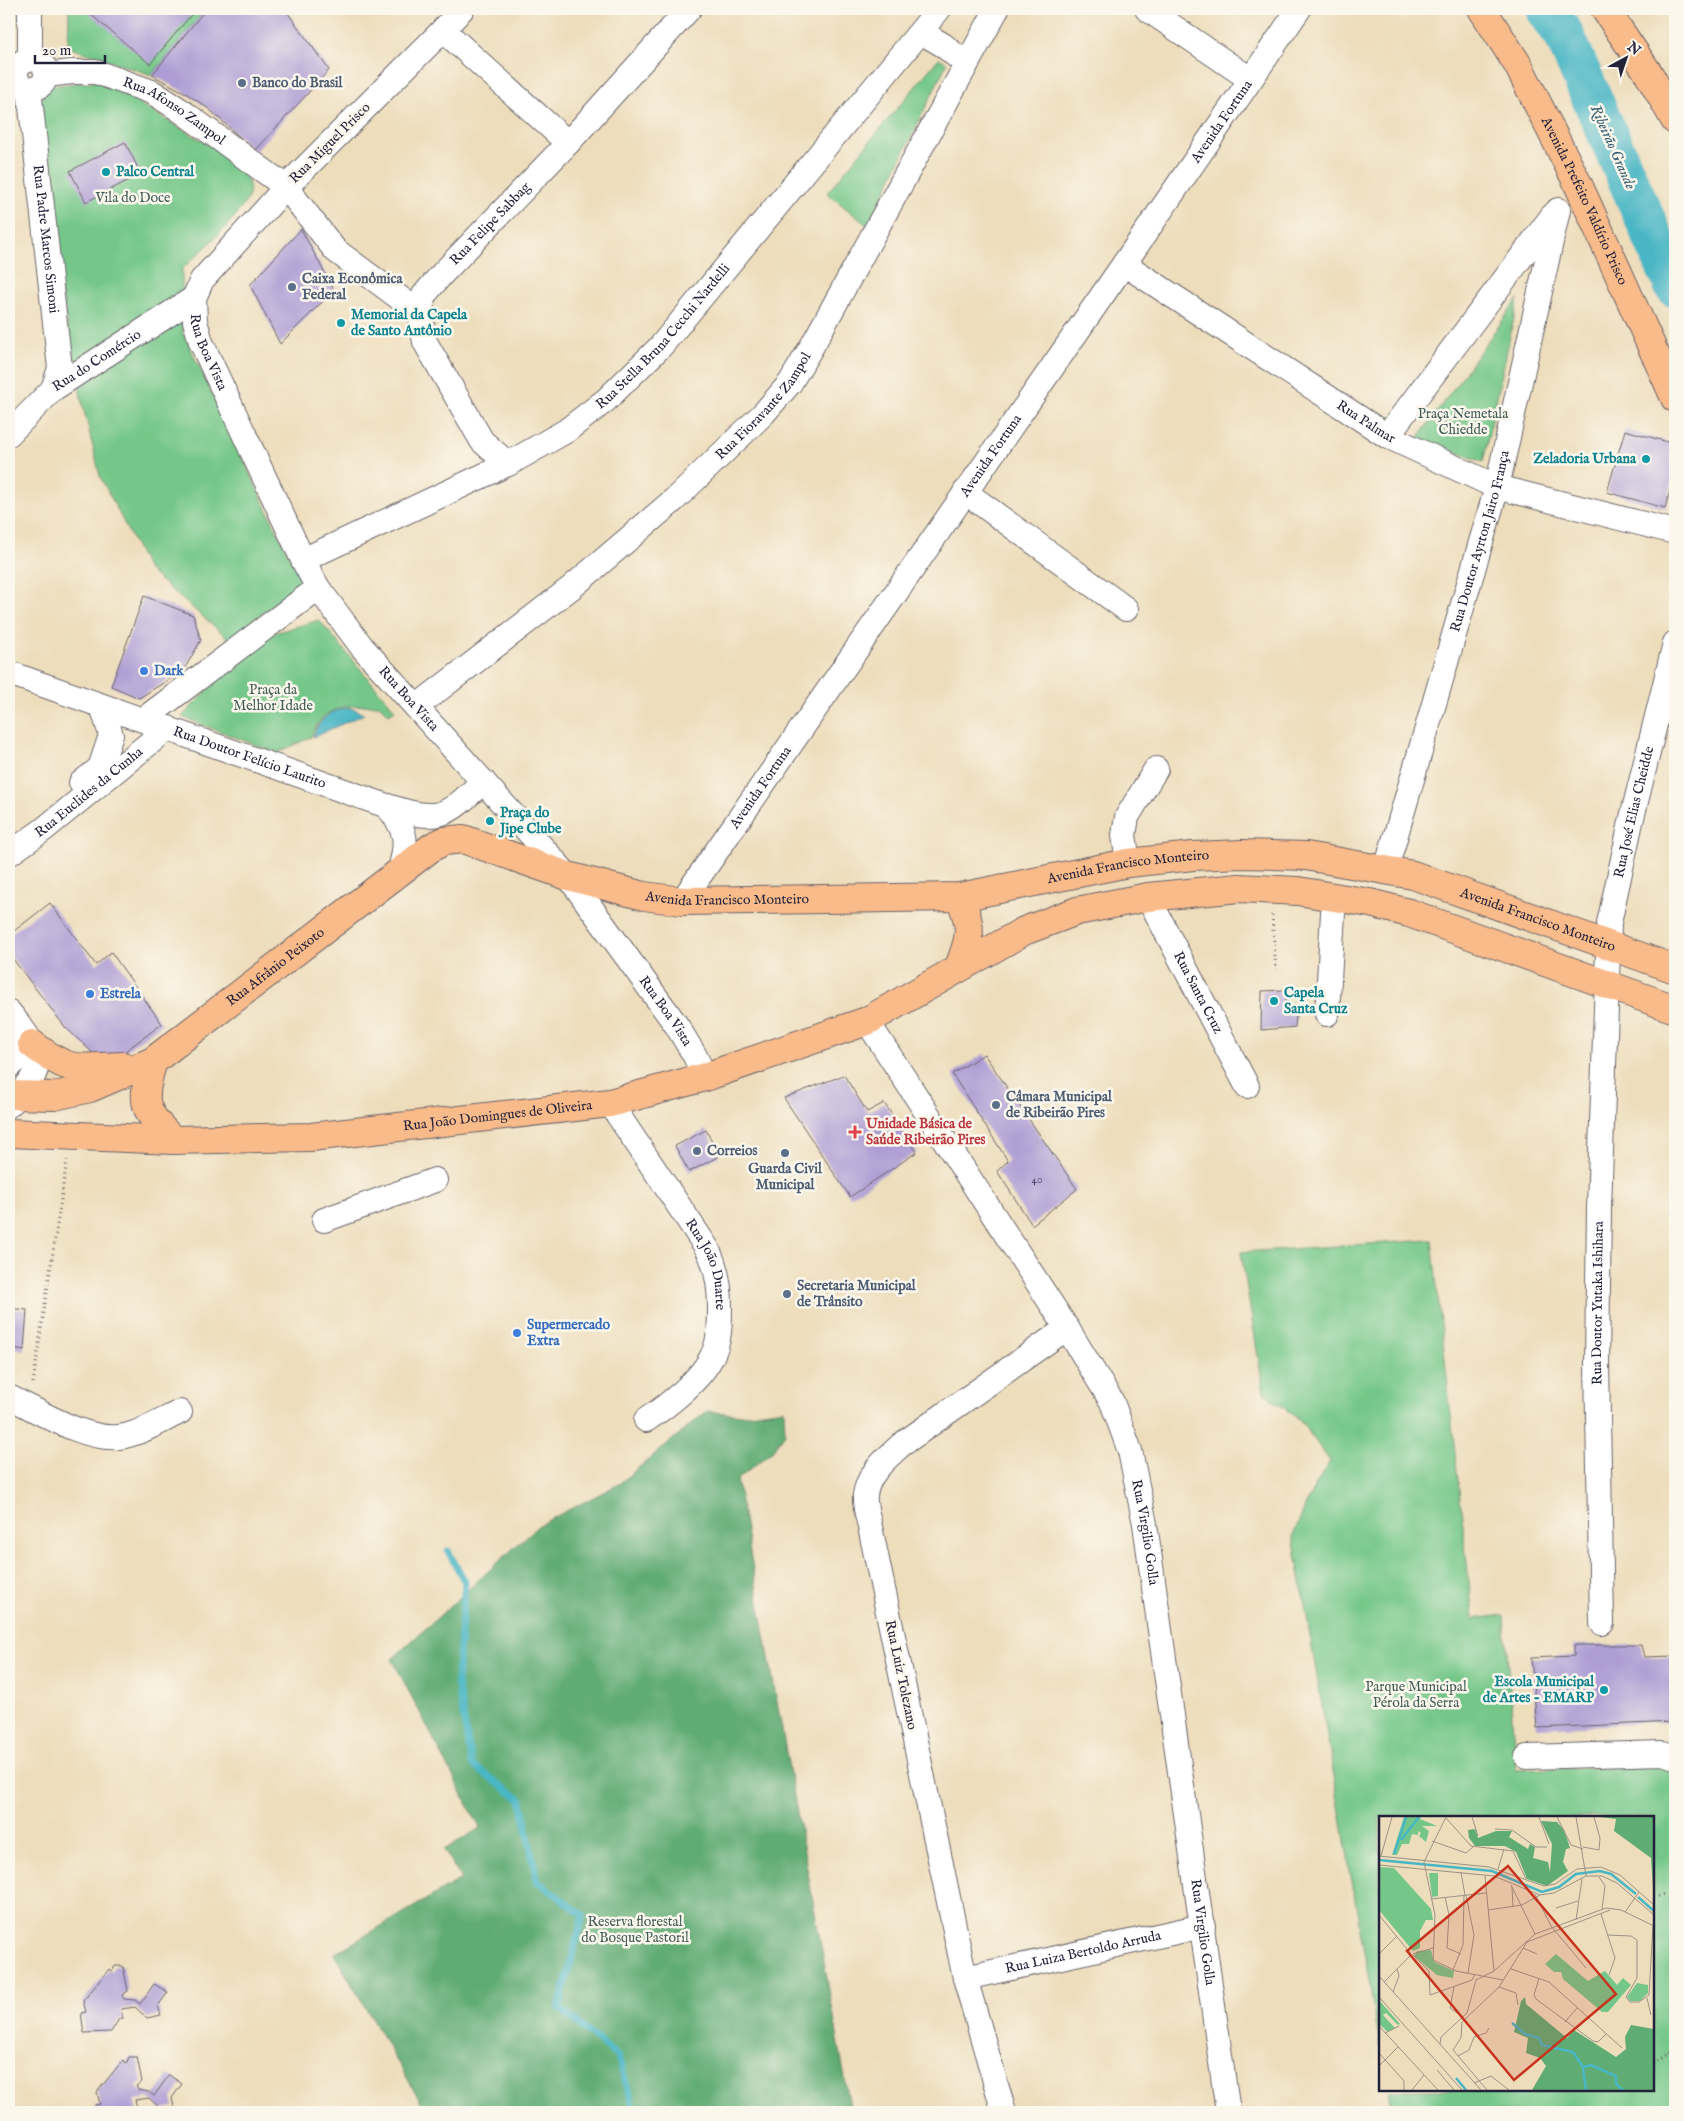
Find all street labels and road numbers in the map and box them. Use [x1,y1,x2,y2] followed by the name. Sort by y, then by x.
[120,73,229,149] street label: Rua Afonso Zampol
[1186,76,1257,167] street label: Avenida Fortuna
[286,98,375,187] street label: Rua Miguel Prisco
[1536,113,1632,288] street label: Avenida Prefeito Valdírio Prisco
[28,164,63,315] street label: Rua Padre Marcos Simoni
[446,178,535,269] street label: Rua Felipe Sabbag
[592,260,734,414] street label: Rua Stella Bruna Cecchi Nardelli
[186,313,232,394] street label: Rua Boa Vista
[49,325,145,396] street label: Rua do Comércio
[712,349,815,464] street label: Rua Fioravante Zampol
[1333,396,1398,448] street label: Rua Palmar
[956,410,1026,501] street label: Avenida Fortuna
[1446,448,1514,634] street label: Rua Doutor Ayrton Jairo França
[375,662,443,736] street label: Rua Boa Vista
[171,722,329,793] street label: Rua Doutor Felício Laurito
[31,742,147,842] street label: Rua Euclides da Cunha
[725,742,796,833] street label: Avenida Fortuna
[1610,744,1658,879] street label: Rua José Elias Cheidde
[1045,846,1210,888] street label: Avenida Francisco Monteiro
[1457,883,1618,956] street label: Avenida Francisco Monteiro
[643,887,810,910] street label: Avenida Francisco Monteiro
[223,923,329,1010] street label: Rua Afrânio Peixoto
[1169,948,1227,1037] street label: Rua Santa Cruz
[635,973,697,1050] street label: Rua Boa Vista
[402,1096,594,1135] street label: Rua João Domingues de Oliveira
[681,1215,729,1311] street label: Rua João Duarte
[1588,1220,1608,1385] street label: Rua Doutor Yutaka Ishihara
[1127,1478,1163,1587] street label: Rua Virgilio Golla
[881,1619,921,1732] street label: Rua Luiz Tolezano
[1186,1878,1219,1987] street label: Rua Virgilio Golla
[1004,1926,1164,1978] street label: Rua Luiza Bertoldo Arruda

